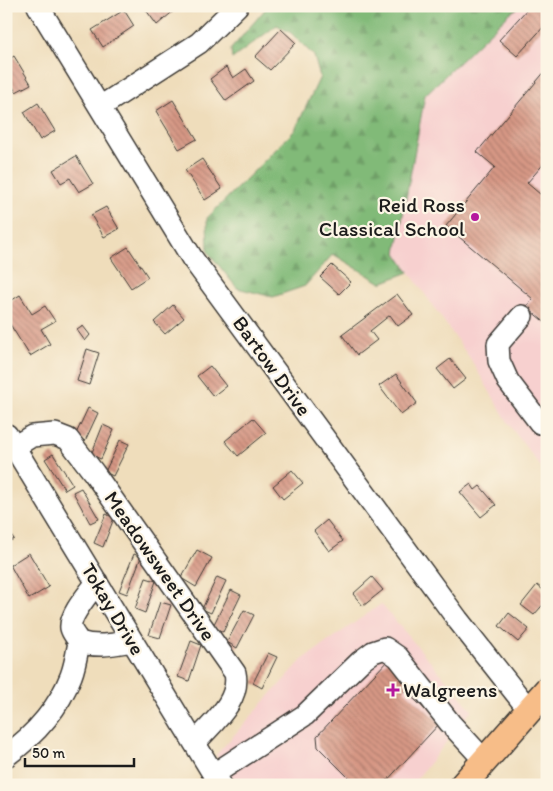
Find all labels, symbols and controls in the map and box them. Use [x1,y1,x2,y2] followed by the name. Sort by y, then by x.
[319,192,465,241] place label: Reid Ross Classical School
[469,211,481,223] marker: Reid Ross Classical School
[228,311,317,421] street label: Bartow Drive
[99,486,221,645] street label: Meadowsweet Drive
[76,558,151,659] street label: Tokay Drive
[403,677,497,702] place label: Walgreens
[387,684,399,696] marker: Walgreens
[25,736,134,768] scale bar
[32,744,65,762] text: 50 m

